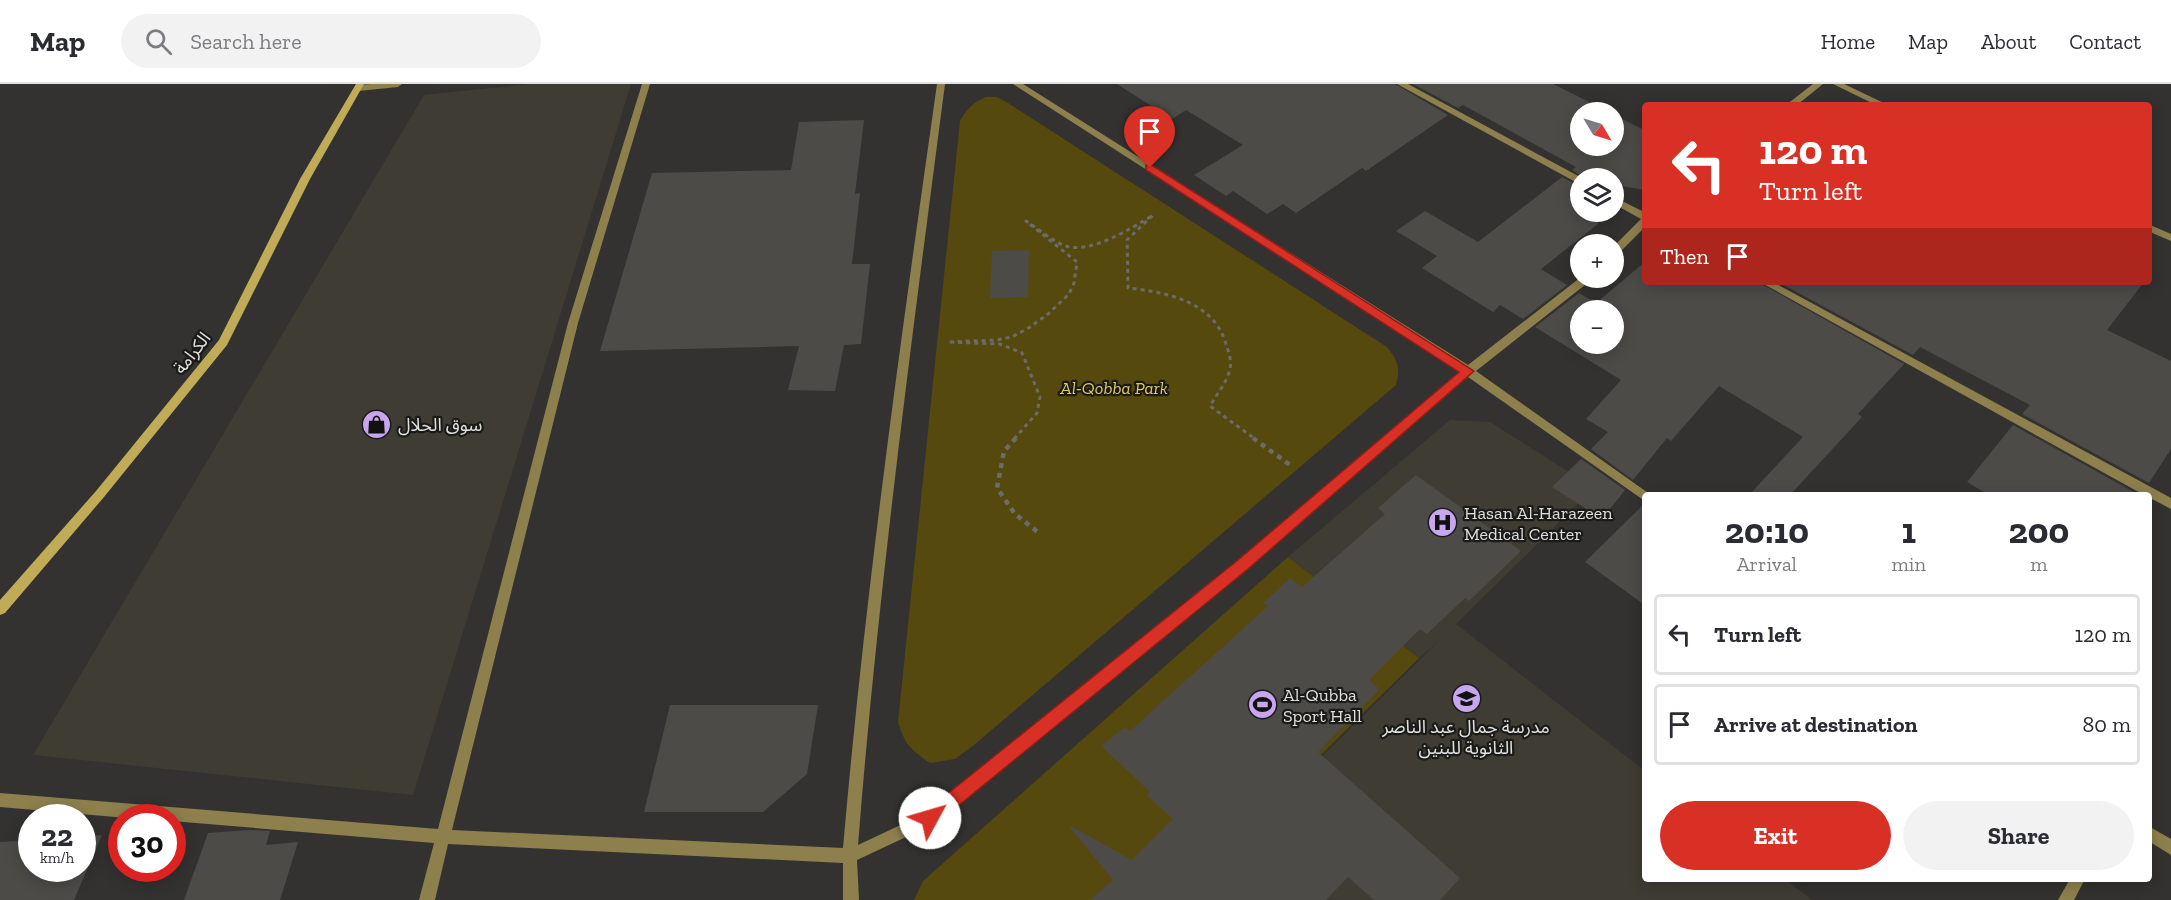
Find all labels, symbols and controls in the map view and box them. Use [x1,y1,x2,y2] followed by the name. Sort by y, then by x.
[121,14,541,68] search box
[30,25,85,58] text: Map
[142,25,175,58] icon: search
[190,28,302,55] text: Search here
[1821,29,1875,54] text: Home
[1908,29,1948,54] text: Map
[1981,29,2036,54] text: About
[2069,29,2141,54] text: Contact
[1570,102,1624,156] north arrow
[1570,102,1624,354] map controls
[1124,106,1175,168] pin
[1133,115,1166,148] icon: arrive
[1759,124,1867,175] text: 120 m
[1660,126,1738,204] icon: left
[1570,168,1624,222] button: layers
[1759,175,1862,207] text: Turn left
[1570,234,1624,288] button: +
[1721,240,1754,273] icon: arrive
[1660,243,1709,270] text: Then
[1570,300,1624,354] button: −
[169,328,215,378] street label: الكرامة
[1059,377,1168,399] park label: Al-Qobba Park
[361,409,393,441] shop icon: سوق الحلال
[398,414,482,436] place label: سوق الحلال
[1464,502,1613,545] place label: Hasan Al-Harazeen Medical Center
[1427,507,1459,539] hospital icon: Hasan Al-Harazeen Medical Center
[1725,509,1809,552] text: 20:10
[1901,509,1916,552] text: 1
[2009,509,2069,552] text: 200
[1737,552,1797,576] text: Arrival
[1892,552,1926,576] text: min
[2030,552,2048,576] text: m
[1663,618,1696,651] icon: left
[1714,621,1801,648] text: Turn left
[2075,621,2131,648] text: 120 m
[1450,682,1482,714] school or university icon: مدرسة جمال عبد الناصر الثانوية للبنين
[1283,684,1362,727] place label: Al-Qubba Sport Hall
[1246,689,1278,721] sports icon: Al-Qubba Sport Hall
[1663,708,1696,741] icon: arrive
[1714,711,1917,738] text: Arrive at destination
[2083,711,2131,738] text: 80 m
[1381,716,1550,759] place label: مدرسة جمال عبد الناصر الثانوية للبنين
[898,786,962,850] position arrow
[1660,801,1891,870] button: Exit
[1903,801,2134,870] button: Share
[108,804,186,882] speed limit sign: 30
[41,818,73,854] text: 22
[40,849,74,867] text: km/h

